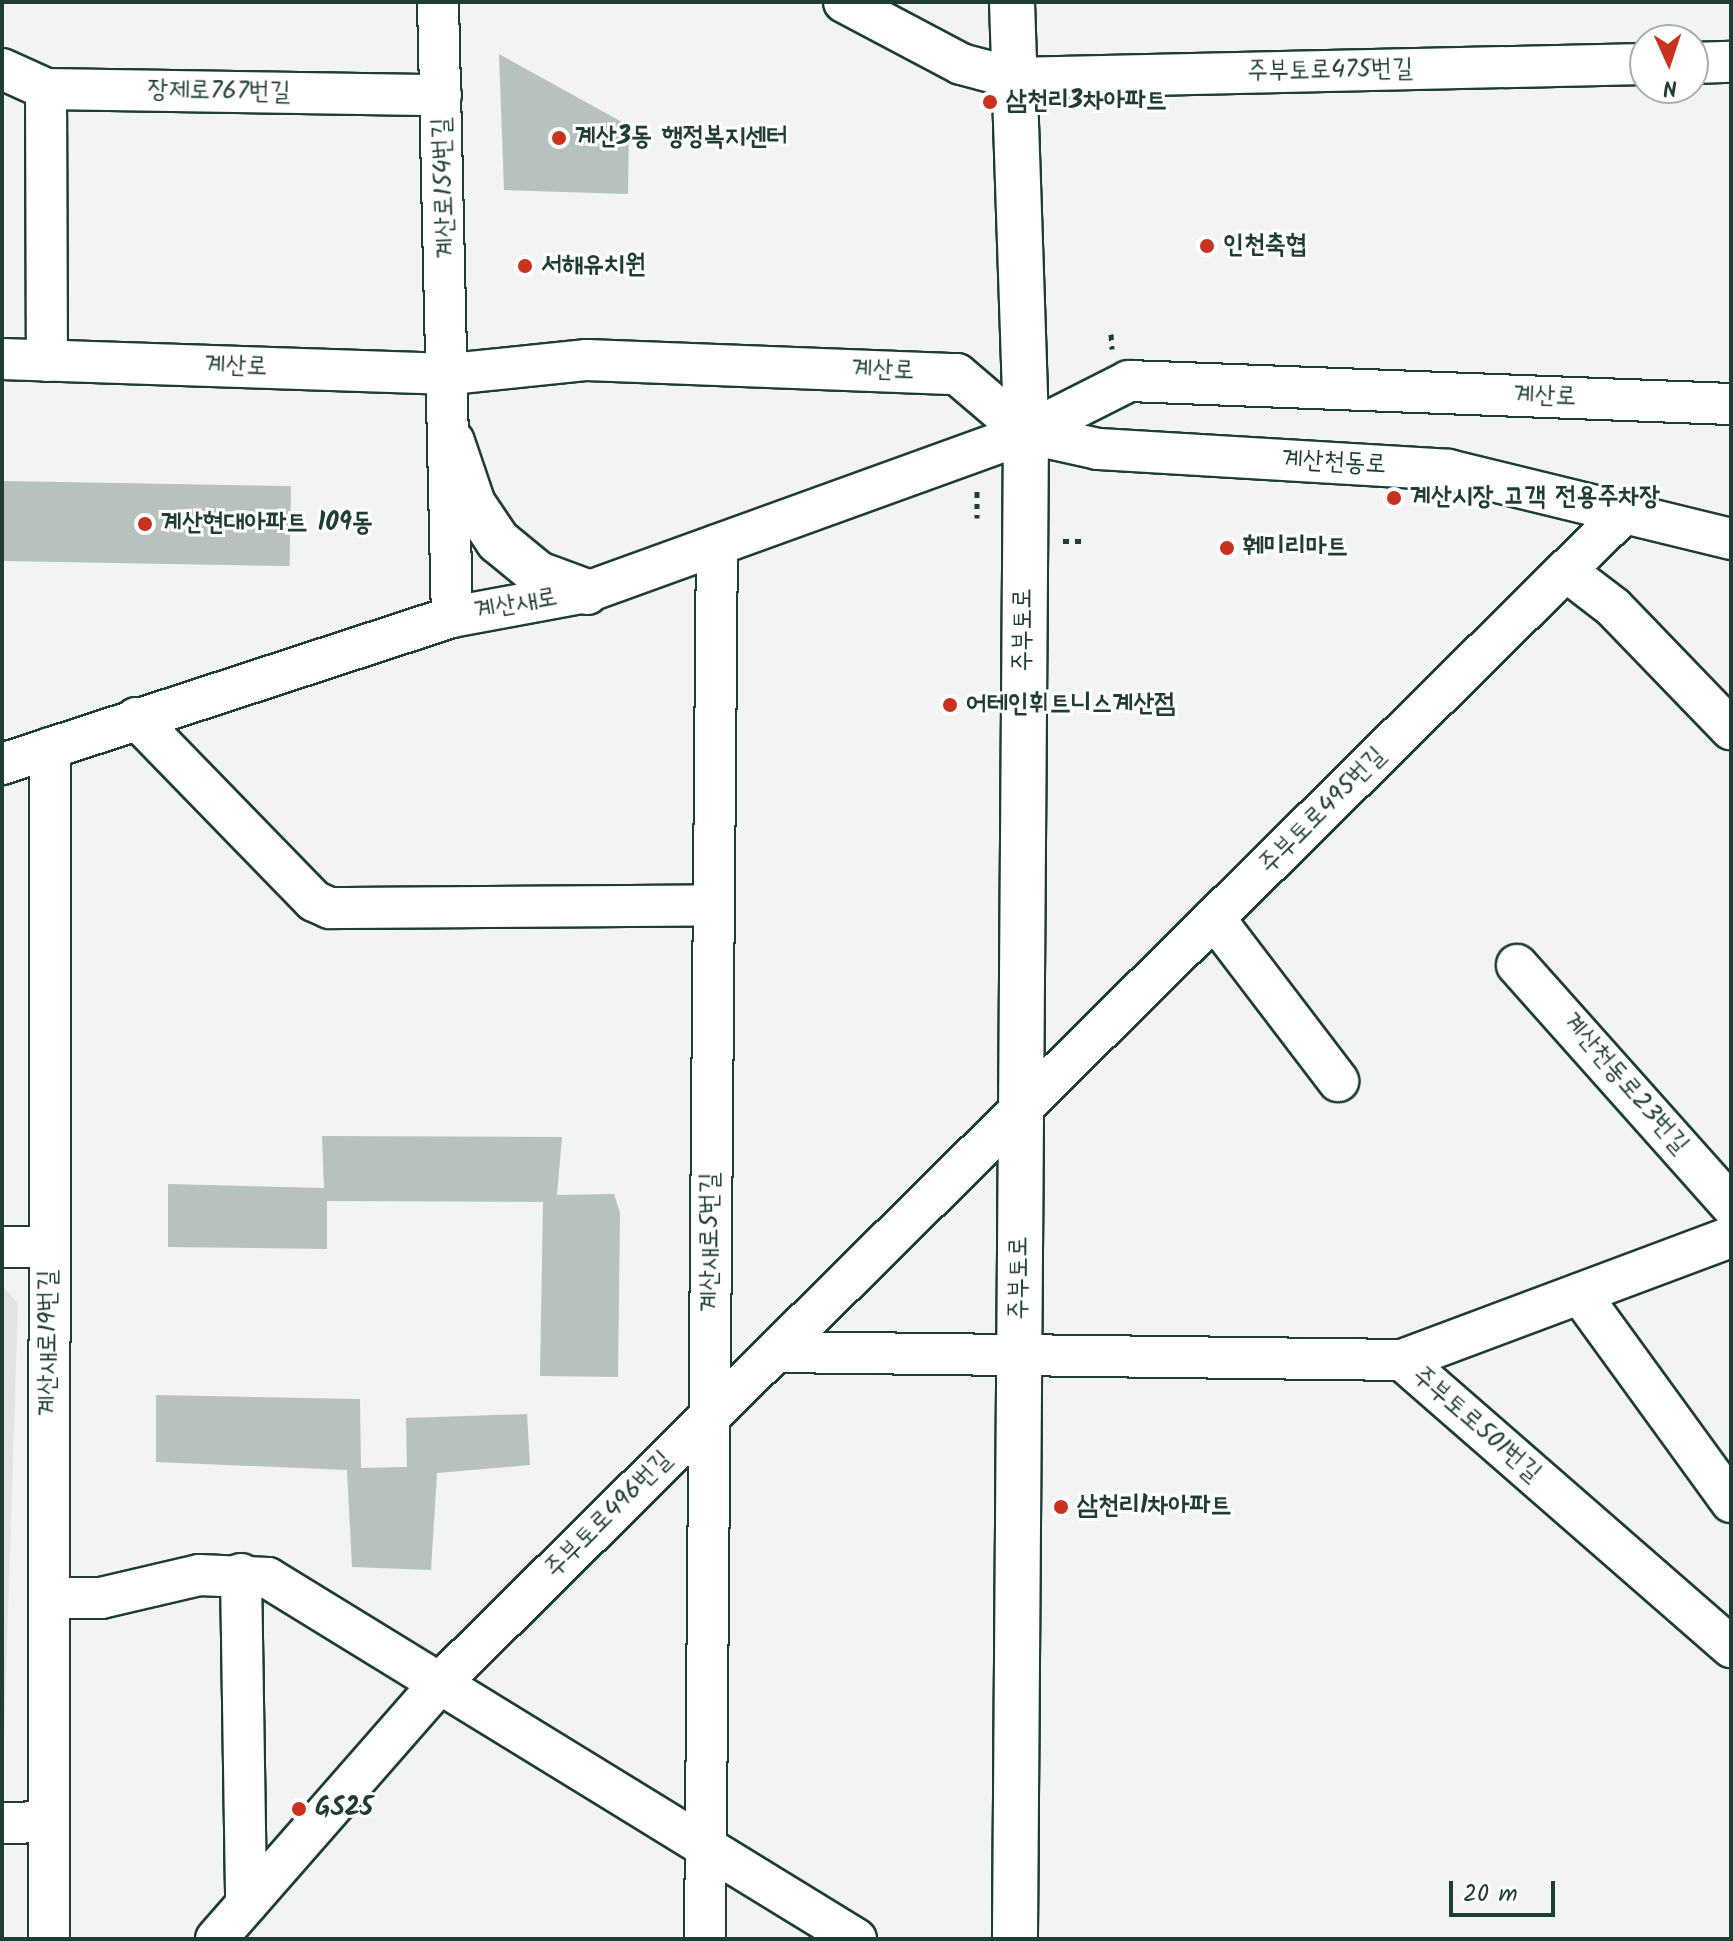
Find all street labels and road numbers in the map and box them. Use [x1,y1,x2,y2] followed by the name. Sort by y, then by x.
[1247,54,1413,88] street label: 주부토로475번길
[147,75,291,109] street label: 장제로767번길
[427,117,463,259] street label: 계산로154번길
[204,350,268,384] street label: 계산로
[851,354,915,388] street label: 계산로
[1513,380,1577,414] street label: 계산로
[1281,445,1387,481] street label: 계산천동로
[472,582,560,628] street label: 계산새로
[1008,588,1040,672] street label: 주부토로
[1253,741,1393,881] street label: 주부토로495번길
[1555,1007,1695,1161] street label: 계산천동로23번길
[695,1172,727,1312] street label: 계산새로5번길
[1004,1236,1036,1320] street label: 주부토로
[33,1270,65,1416] street label: 계산새로19번길
[1405,1361,1547,1489] street label: 주부토로501번길
[539,1445,679,1585] street label: 주부토로496번길

